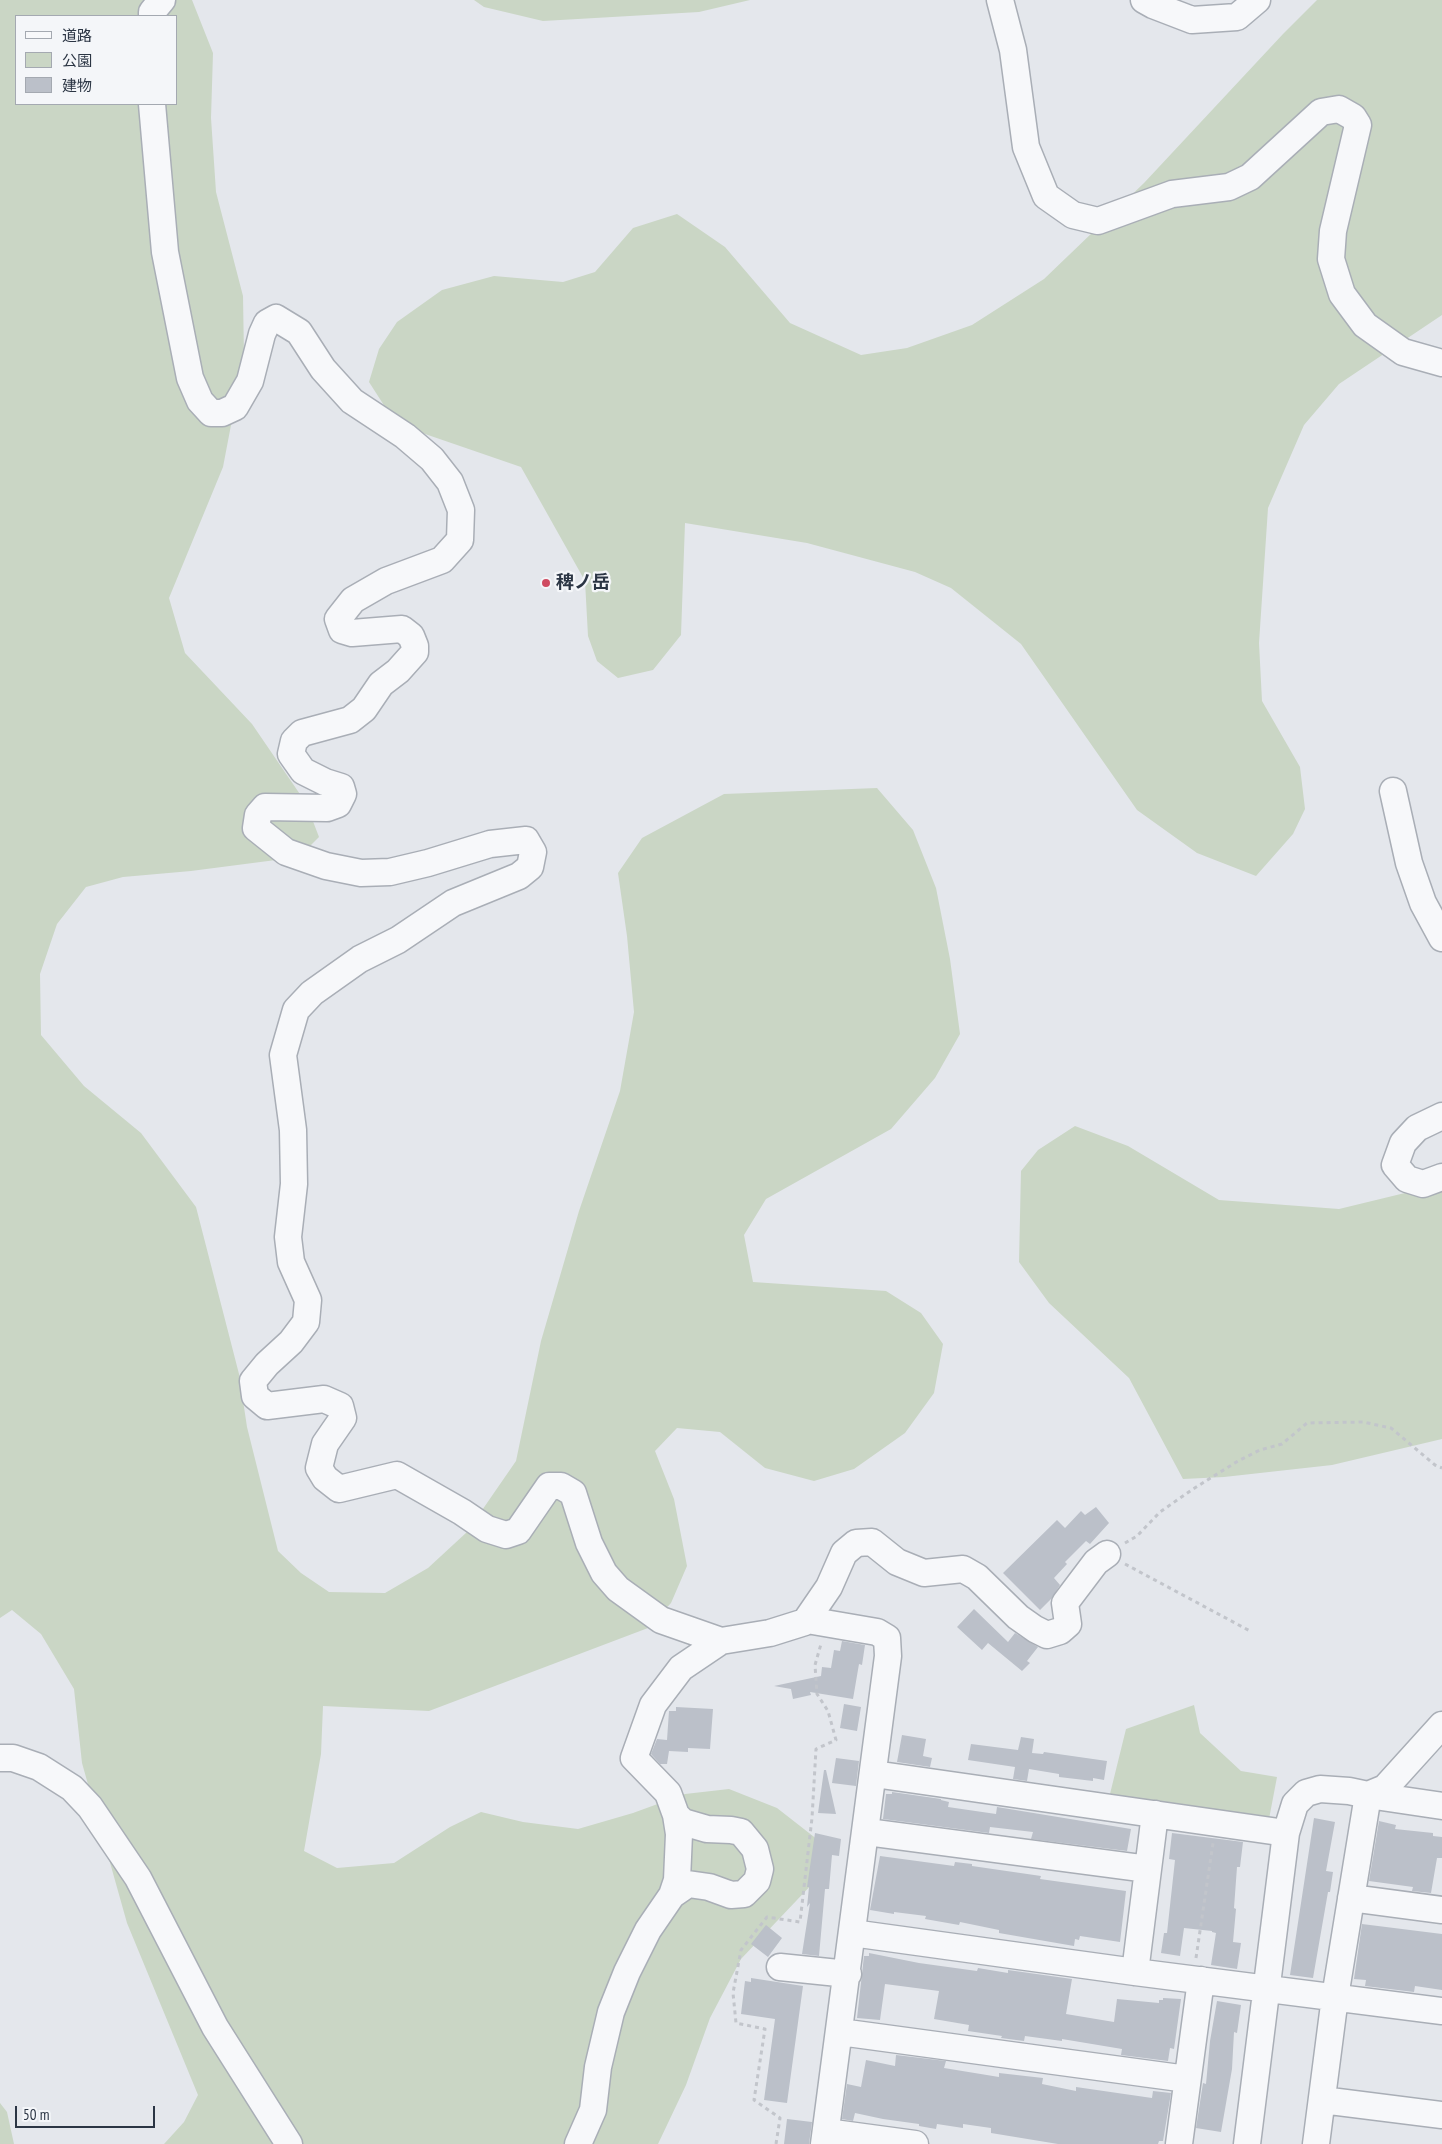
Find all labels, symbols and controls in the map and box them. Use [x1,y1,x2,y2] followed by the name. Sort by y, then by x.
[15,15,178,105] legend
[62,26,92,45] text: 道路
[62,51,92,70] text: 公園
[62,76,92,95] text: 建物
[556,572,610,594] place label: 稗ノ岳
[540,577,552,589] marker: 稗ノ岳
[18,2096,158,2128] scale bar
[23,2105,49,2124] text: 50 m

